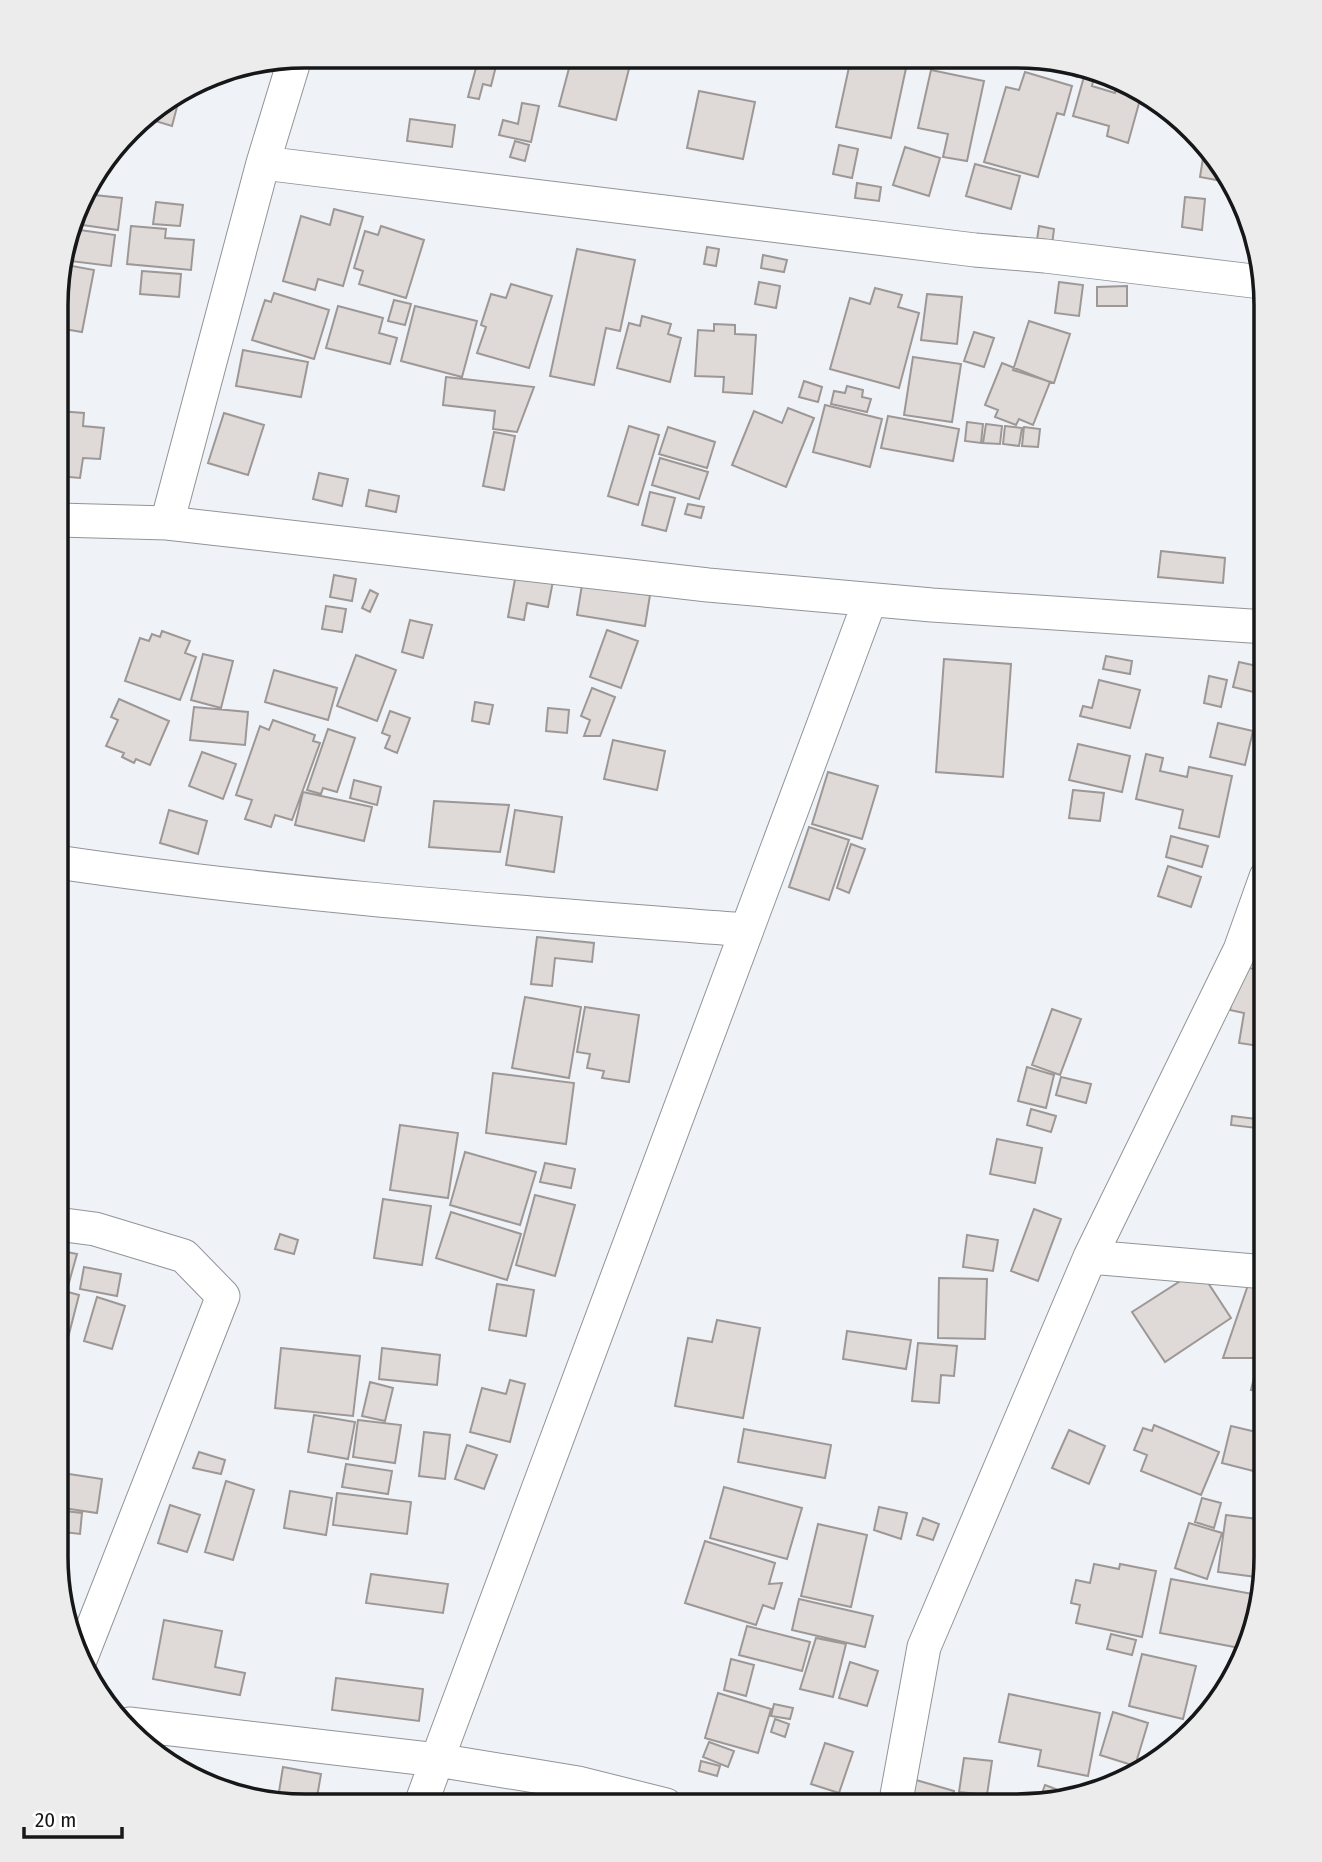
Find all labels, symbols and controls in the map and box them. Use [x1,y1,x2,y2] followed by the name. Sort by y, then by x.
[24,1796,122,1840] scale bar
[35,1807,76,1833] text: 20 m

